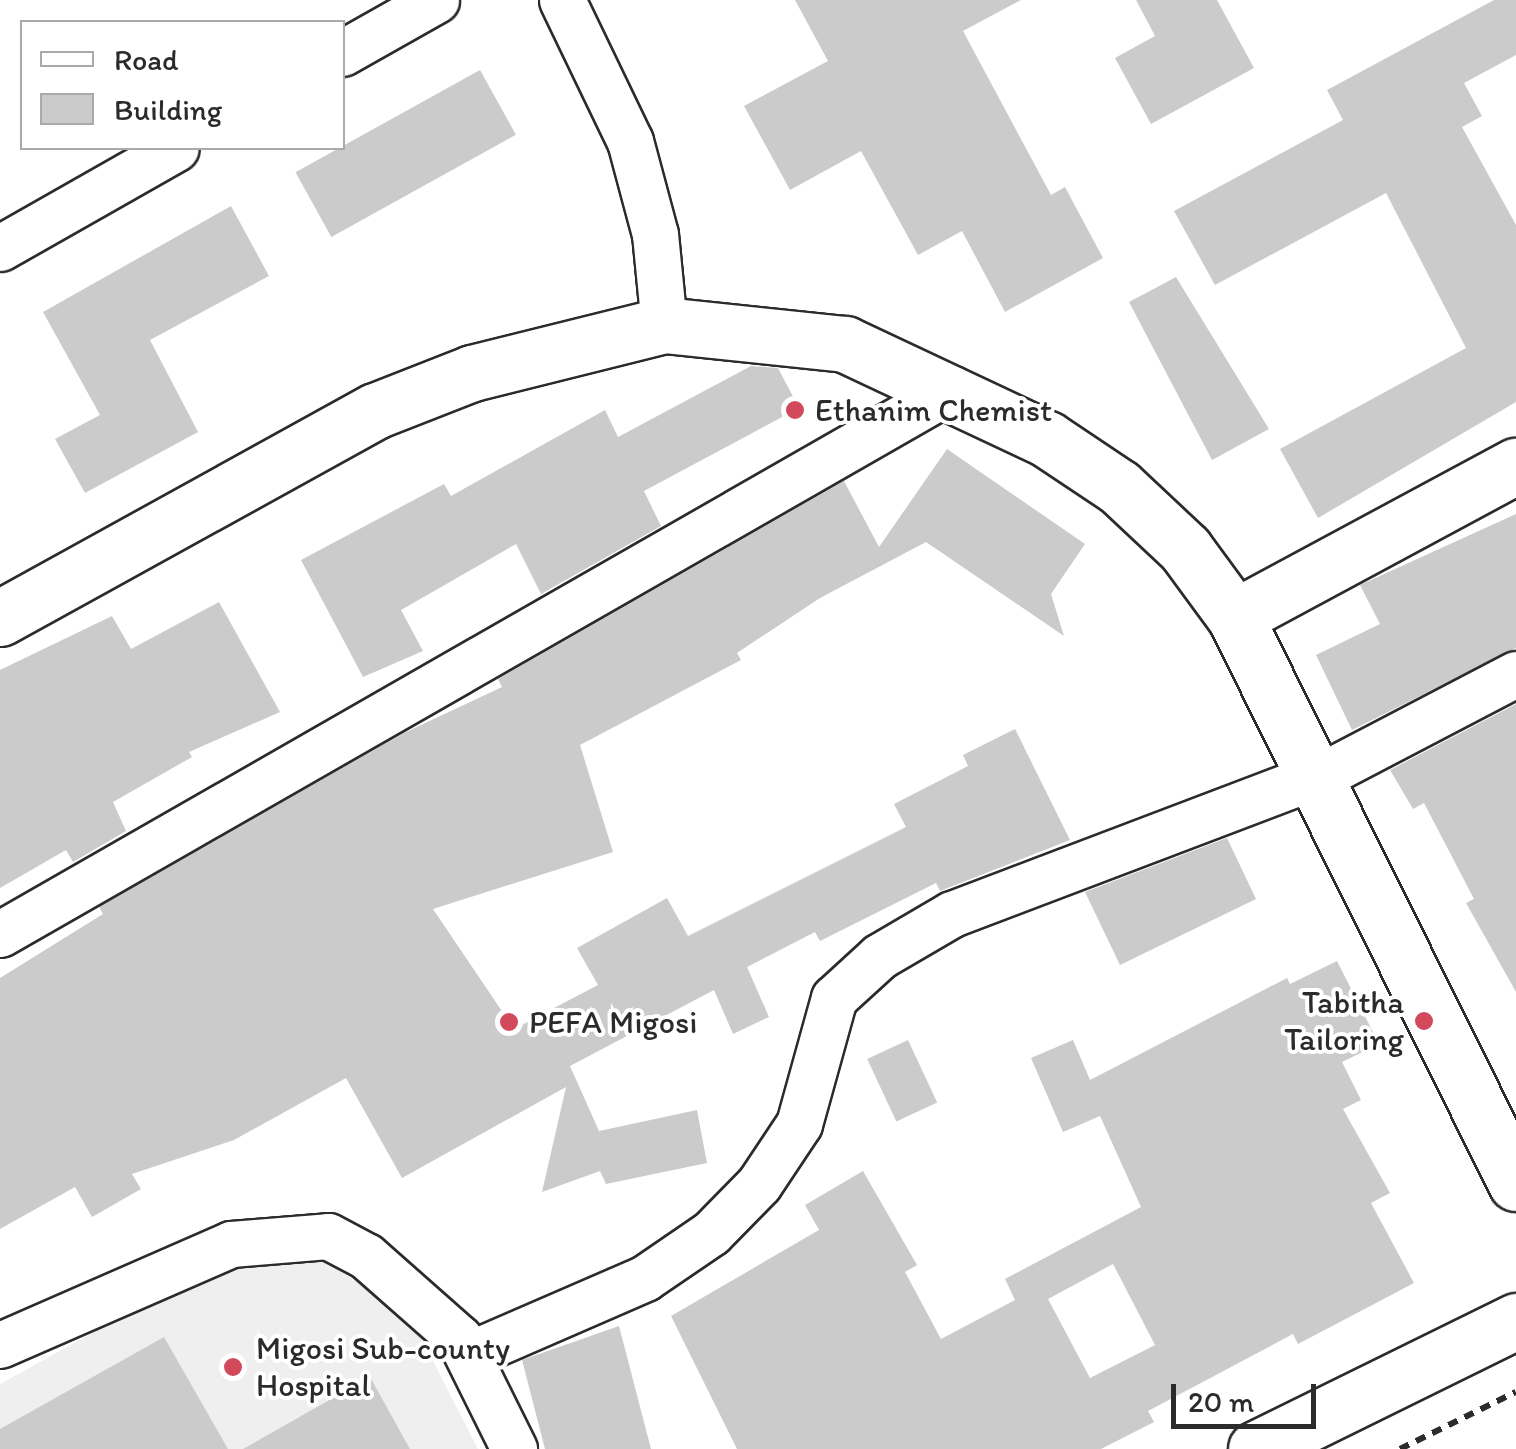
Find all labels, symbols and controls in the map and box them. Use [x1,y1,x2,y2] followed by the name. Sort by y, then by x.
[20,20,345,150] legend
[114,41,179,78] text: Road
[114,91,222,128] text: Building
[815,391,1052,429] place label: Ethanim Chemist
[784,399,806,421] marker: Ethanim Chemist
[1284,984,1404,1059] place label: Tabitha Tailoring
[529,1003,698,1041] place label: PEFA Migosi
[1413,1010,1435,1032] marker: Tabitha Tailoring
[498,1011,520,1033] marker: PEFA Migosi
[256,1330,511,1405] place label: Migosi Sub-county Hospital
[220,1354,246,1380] marker: Migosi Sub-county Hospital
[1176,1364,1321,1426] scale bar
[1188,1383,1254,1420] text: 20 m

